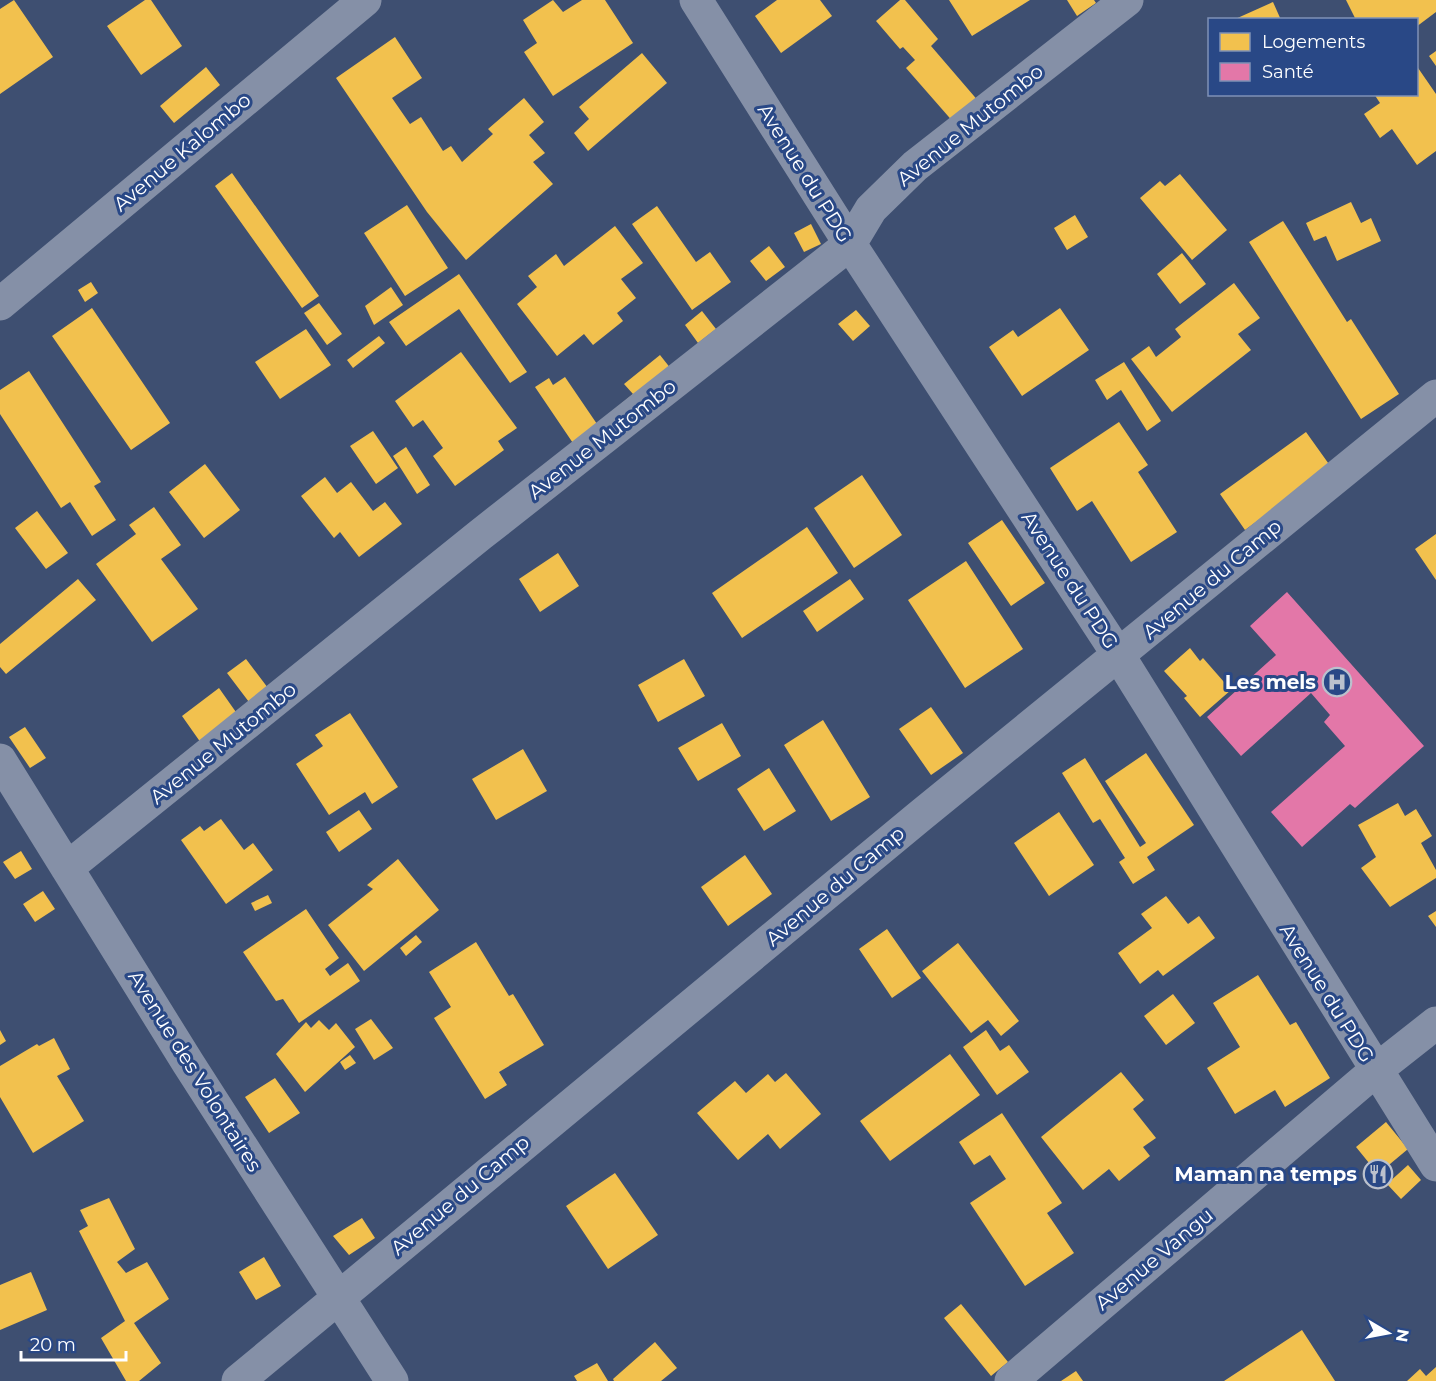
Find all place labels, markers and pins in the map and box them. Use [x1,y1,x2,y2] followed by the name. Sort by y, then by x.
[1321,666,1353,698] hospital icon: Les mels
[1225,670,1316,694] place label: Les mels
[1362,1158,1394,1190] restaurant icon: Maman na temps
[1175,1162,1357,1186] place label: Maman na temps

